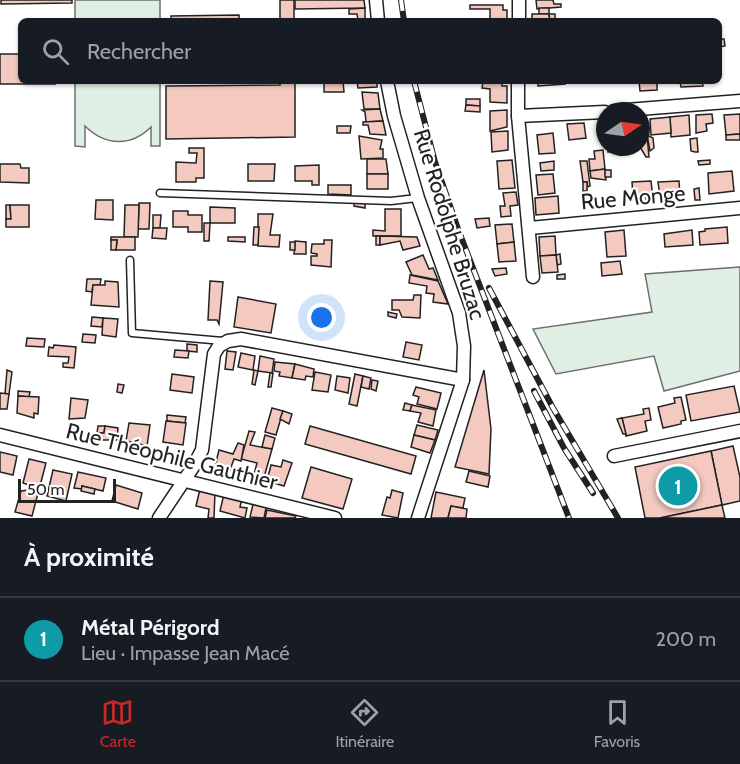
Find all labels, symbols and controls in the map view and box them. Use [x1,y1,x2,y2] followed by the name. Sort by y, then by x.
[18,18,722,84] search box
[39,35,72,68] icon: search
[87,38,191,65] text: Rechercher
[596,102,650,156] north arrow
[408,126,491,323] street label: Rue Rodolphe Bruzac
[580,179,687,216] street label: Rue Monge
[307,303,336,332] your location
[63,417,280,496] street label: Rue Théophile Gauthier
[658,464,698,508] pin: 1
[18,476,116,504] scale bar
[27,480,64,499] text: 50 m
[24,541,154,573] text: À proximité
[81,614,219,641] text: Métal Périgord
[40,627,47,651] text: 1
[656,627,716,651] text: 200 m
[81,641,289,665] text: Lieu · Impasse Jean Macé
[100,696,136,751] tab: Carte
[335,696,394,751] tab: Itinéraire
[594,696,640,751] tab: Favoris

